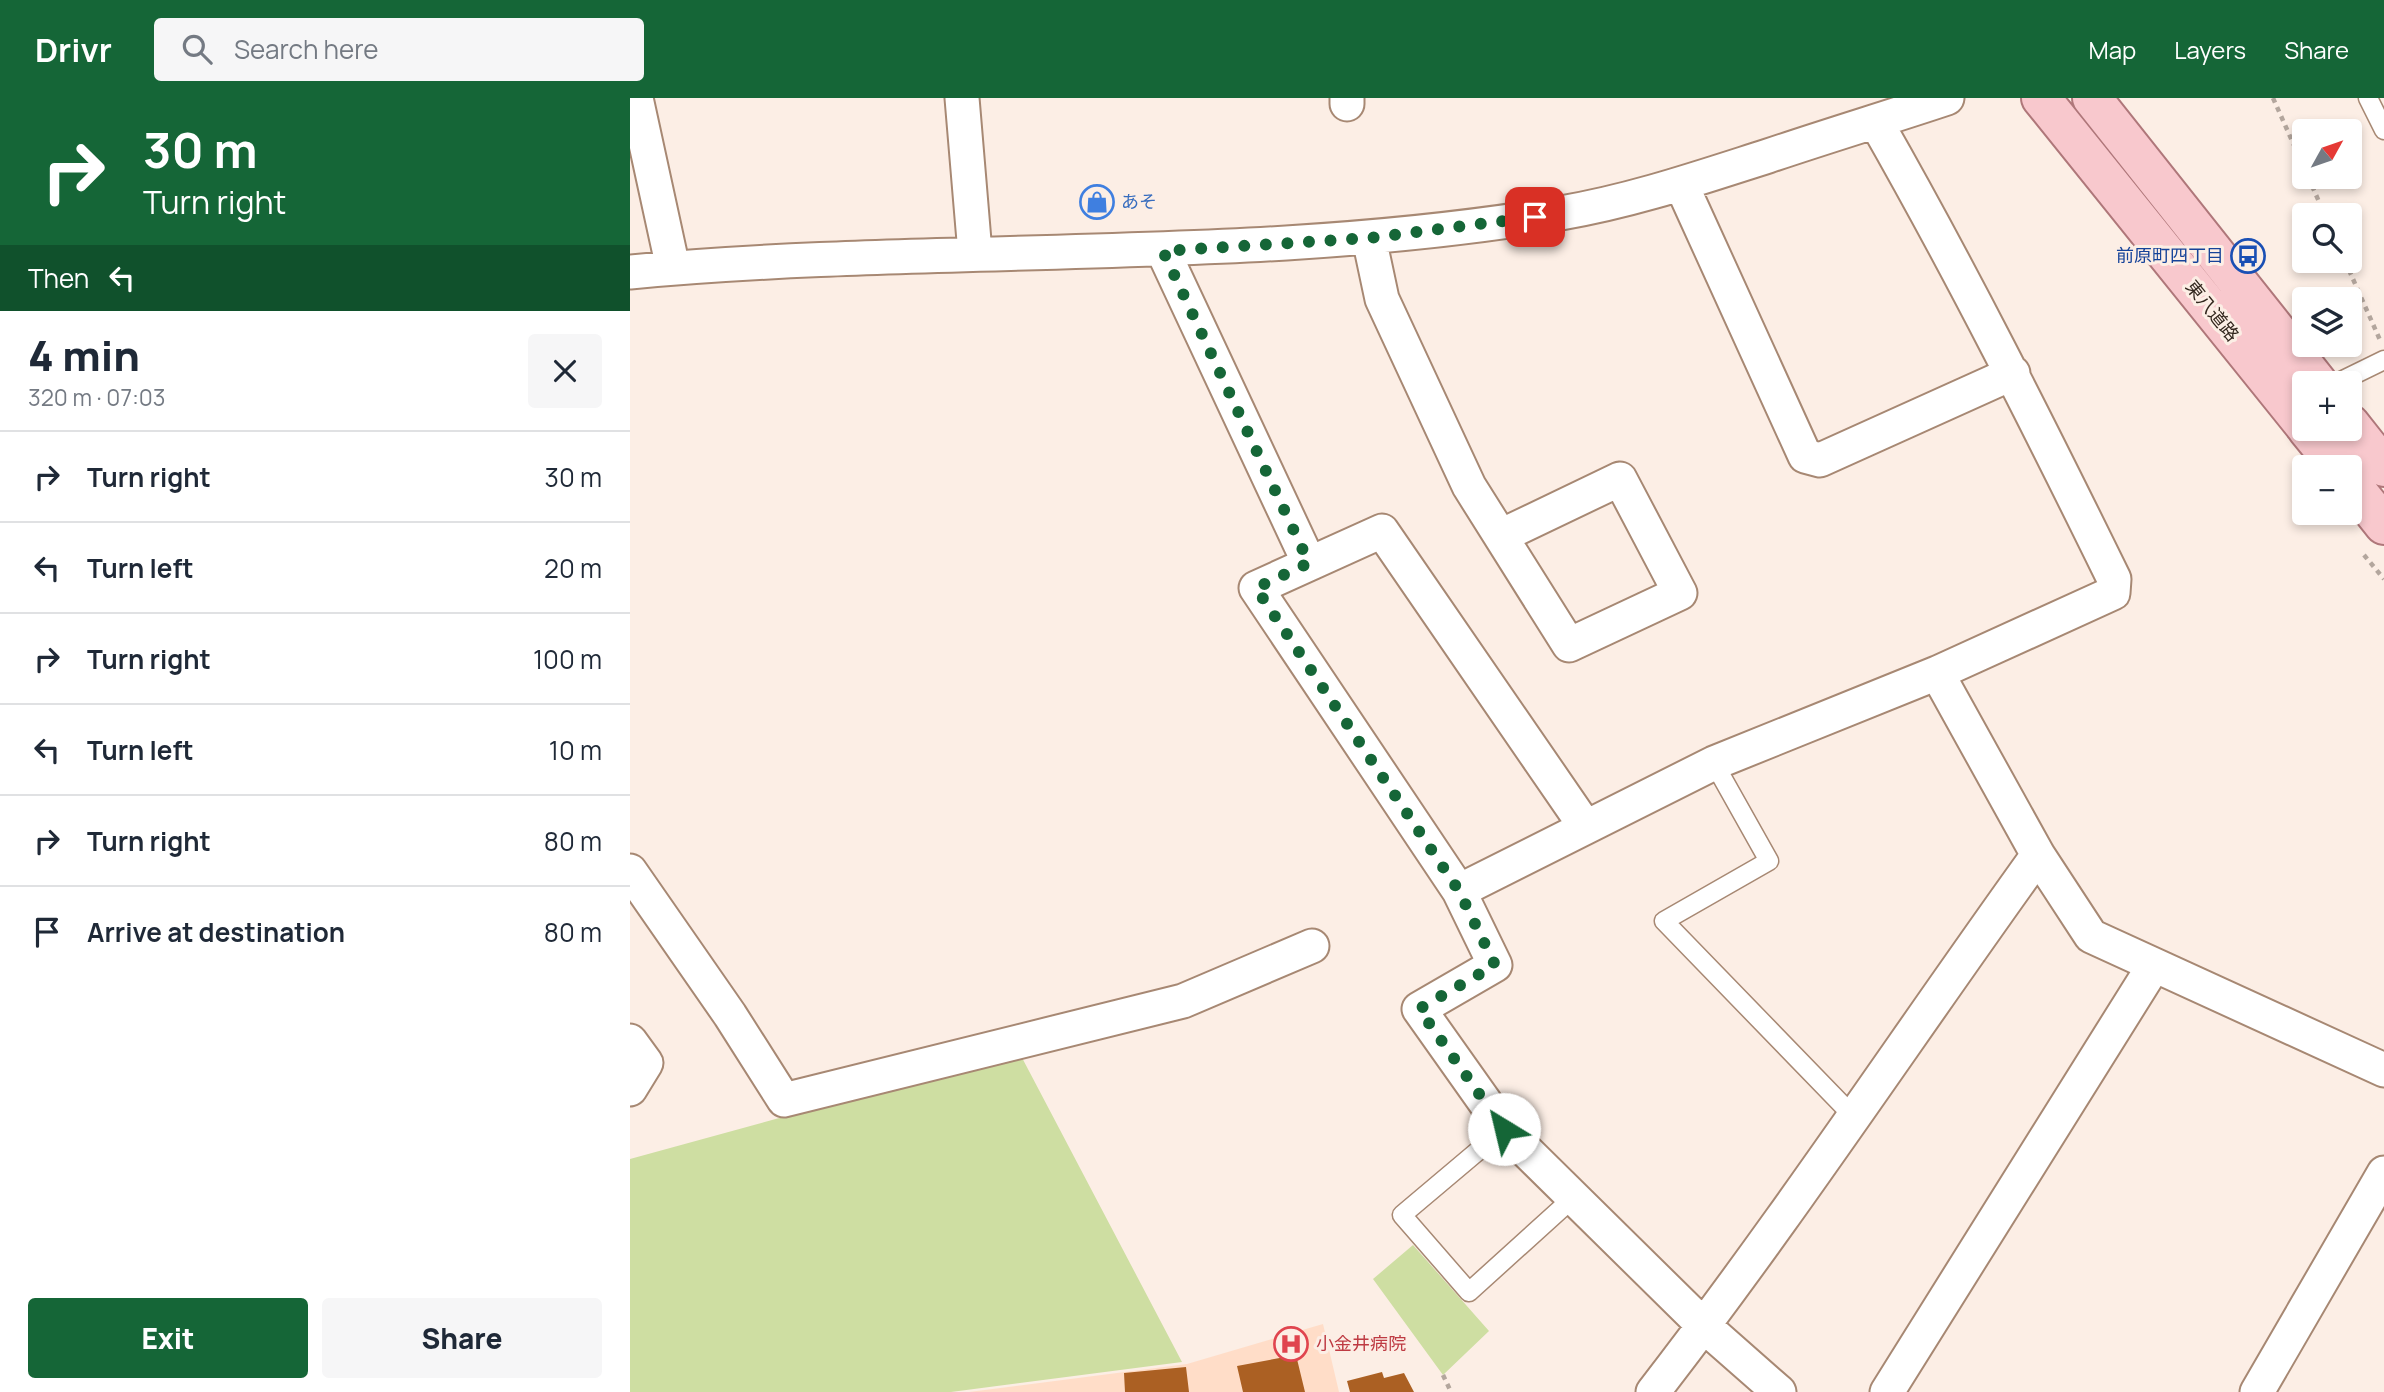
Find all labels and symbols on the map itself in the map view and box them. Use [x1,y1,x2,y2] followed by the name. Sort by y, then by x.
[2292,119,2362,189] north arrow
[1078,183,1116,221] shop icon: あそ
[1505,187,1565,247] pin
[1121,189,1157,213] place label: あそ
[2229,237,2267,275] bus stop icon: 前原町四丁目
[2116,243,2224,267] place label: 前原町四丁目
[2181,275,2245,346] street label: 東八道路
[1467,1092,1541,1166] position arrow
[1272,1325,1310,1363] hospital icon: 小金井病院
[1316,1331,1406,1355] place label: 小金井病院

